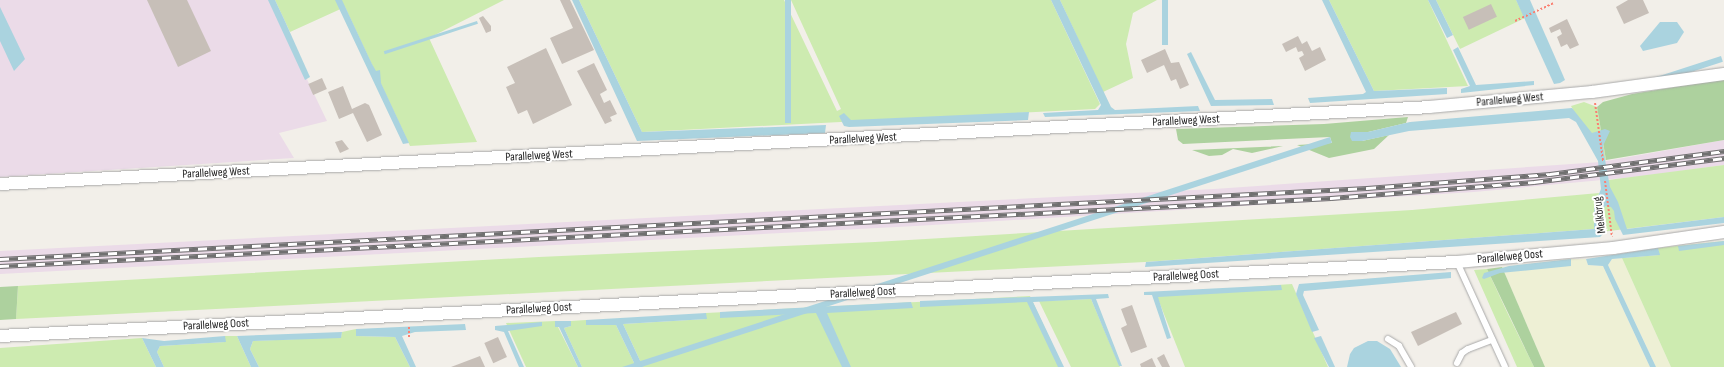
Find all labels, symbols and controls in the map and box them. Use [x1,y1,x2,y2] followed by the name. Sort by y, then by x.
[1476,90,1544,110] street label: Parallelweg West
[1152,112,1220,130] street label: Parallelweg West
[829,130,897,148] street label: Parallelweg West
[505,147,573,165] street label: Parallelweg West
[182,164,250,182] street label: Parallelweg West
[1591,196,1609,234] street label: Melkbrug
[1477,247,1543,267] street label: Parallelweg Oost
[1153,267,1219,285] street label: Parallelweg Oost
[830,284,896,302] street label: Parallelweg Oost
[506,300,572,318] street label: Parallelweg Oost
[183,316,249,334] street label: Parallelweg Oost

